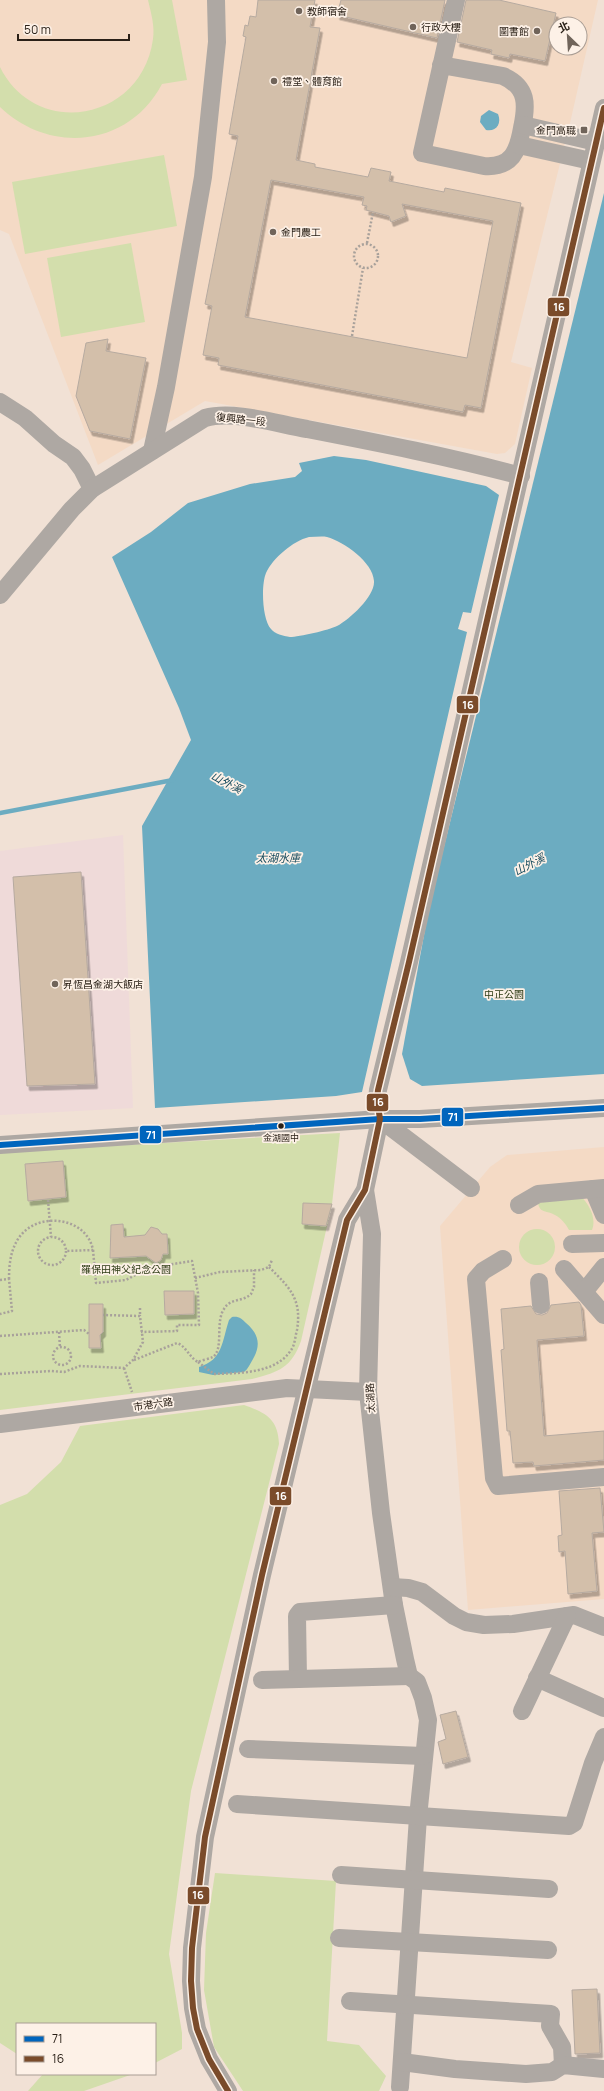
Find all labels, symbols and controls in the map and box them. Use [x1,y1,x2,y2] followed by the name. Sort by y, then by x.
[307,4,347,18] place label: 教師宿舍
[294,6,304,16] marker: 教師宿舍
[18,16,129,42] scale bar
[548,16,588,56] north arrow
[555,17,572,36] text: 北
[421,20,461,34] place label: 行政大樓
[24,21,51,38] text: 50 m
[408,22,418,32] marker: 行政大樓
[499,24,529,38] place label: 圖書館
[532,26,542,36] marker: 圖書館
[282,74,342,88] place label: 禮堂、體育館
[269,76,279,86] marker: 禮堂、體育館
[536,123,576,137] place label: 金門高職
[579,125,589,135] marker: 金門高職
[281,225,321,239] place label: 金門農工
[268,227,278,237] marker: 金門農工
[547,297,570,317] line badge: 16
[553,299,565,314] text: 16
[215,409,267,429] street label: 復興路一段
[456,695,479,714] line badge: 16
[462,697,474,712] text: 16
[209,768,247,797] water label: 山外溪
[511,849,549,878] water label: 山外溪
[256,850,302,865] water label: 太湖水庫
[63,977,143,991] place label: 昇恆昌金湖大飯店
[50,979,60,989] marker: 昇恆昌金湖大飯店
[484,987,524,1001] park label: 中正公園
[366,1093,389,1112] line badge: 16
[372,1094,384,1109] text: 16
[441,1107,464,1127] line badge: 71
[448,1109,458,1124] text: 71
[276,1121,286,1131] marker: 金湖國中
[139,1125,162,1144] line badge: 71
[146,1127,156,1142] text: 71
[263,1131,299,1144] place label: 金湖國中
[81,1262,171,1276] park label: 羅保田神父紀念公園
[362,1383,378,1413] street label: 太湖路
[132,1394,174,1414] street label: 市港六路
[269,1486,292,1506] line badge: 16
[275,1488,287,1503] text: 16
[187,1886,210,1905] line badge: 16
[192,1887,204,1902] text: 16
[16,2023,156,2075] legend
[52,2030,63,2047] text: 71
[52,2050,64,2067] text: 16

